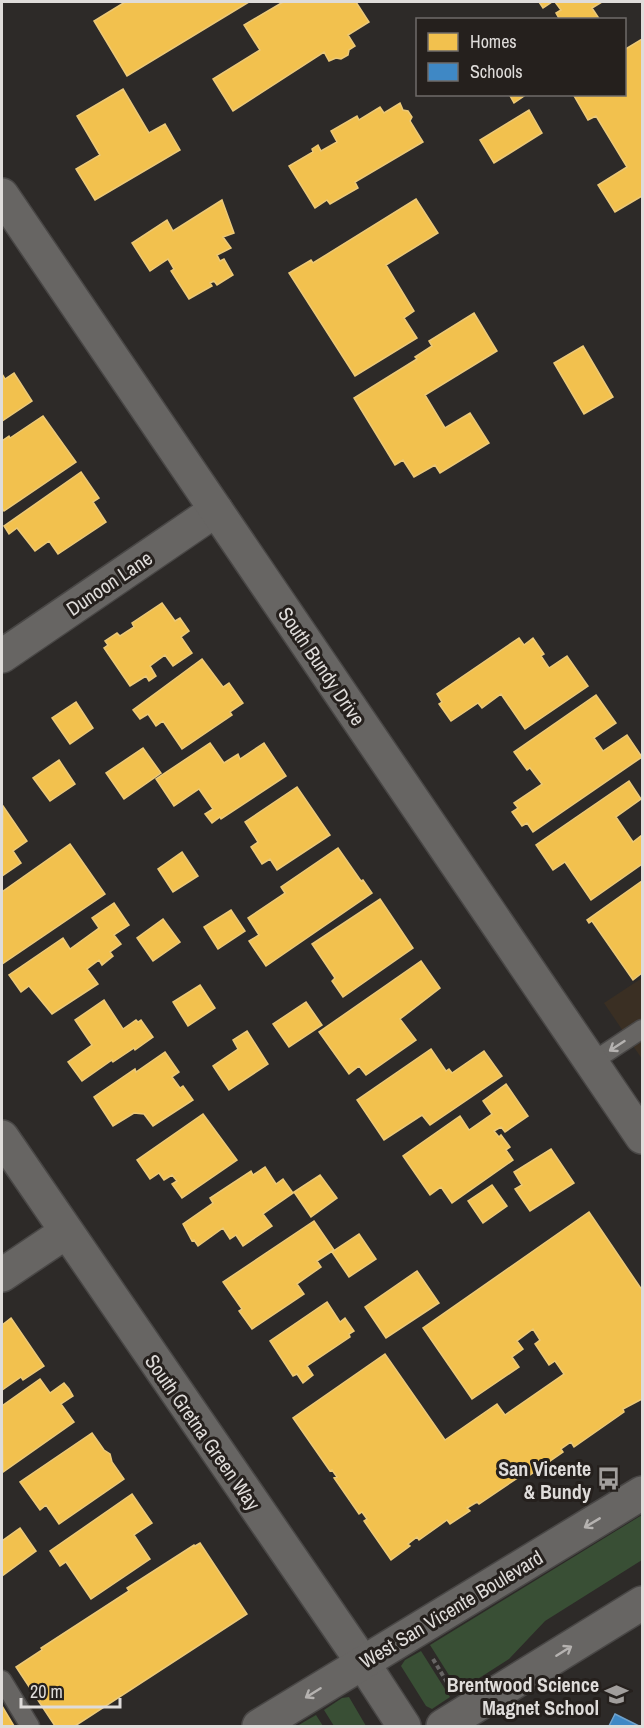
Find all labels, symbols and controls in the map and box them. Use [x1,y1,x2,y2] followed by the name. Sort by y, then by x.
[416,18,626,96] legend
[470,29,517,54] text: Homes
[470,59,523,84] text: Schools
[61,544,157,622] street label: Dunoon Lane
[272,601,372,731] street label: South Bundy Drive
[609,1039,626,1052] one-way arrow
[139,1349,267,1516] street label: South Gretna Green Way
[498,1455,592,1505] place label: San Vicente & Bundy
[596,1466,622,1492] bus stop icon: San Vicente & Bundy
[584,1518,601,1530] one-way arrow
[354,1544,548,1674] street label: West San Vicente Boulevard
[555,1645,572,1657] one-way arrow
[21,1671,120,1709] scale bar
[447,1671,599,1721] place label: Brentwood Science Magnet School
[30,1679,63,1704] text: 20 m
[604,1682,630,1708] school or university icon: Brentwood Science Magnet School
[305,1688,322,1700] one-way arrow

